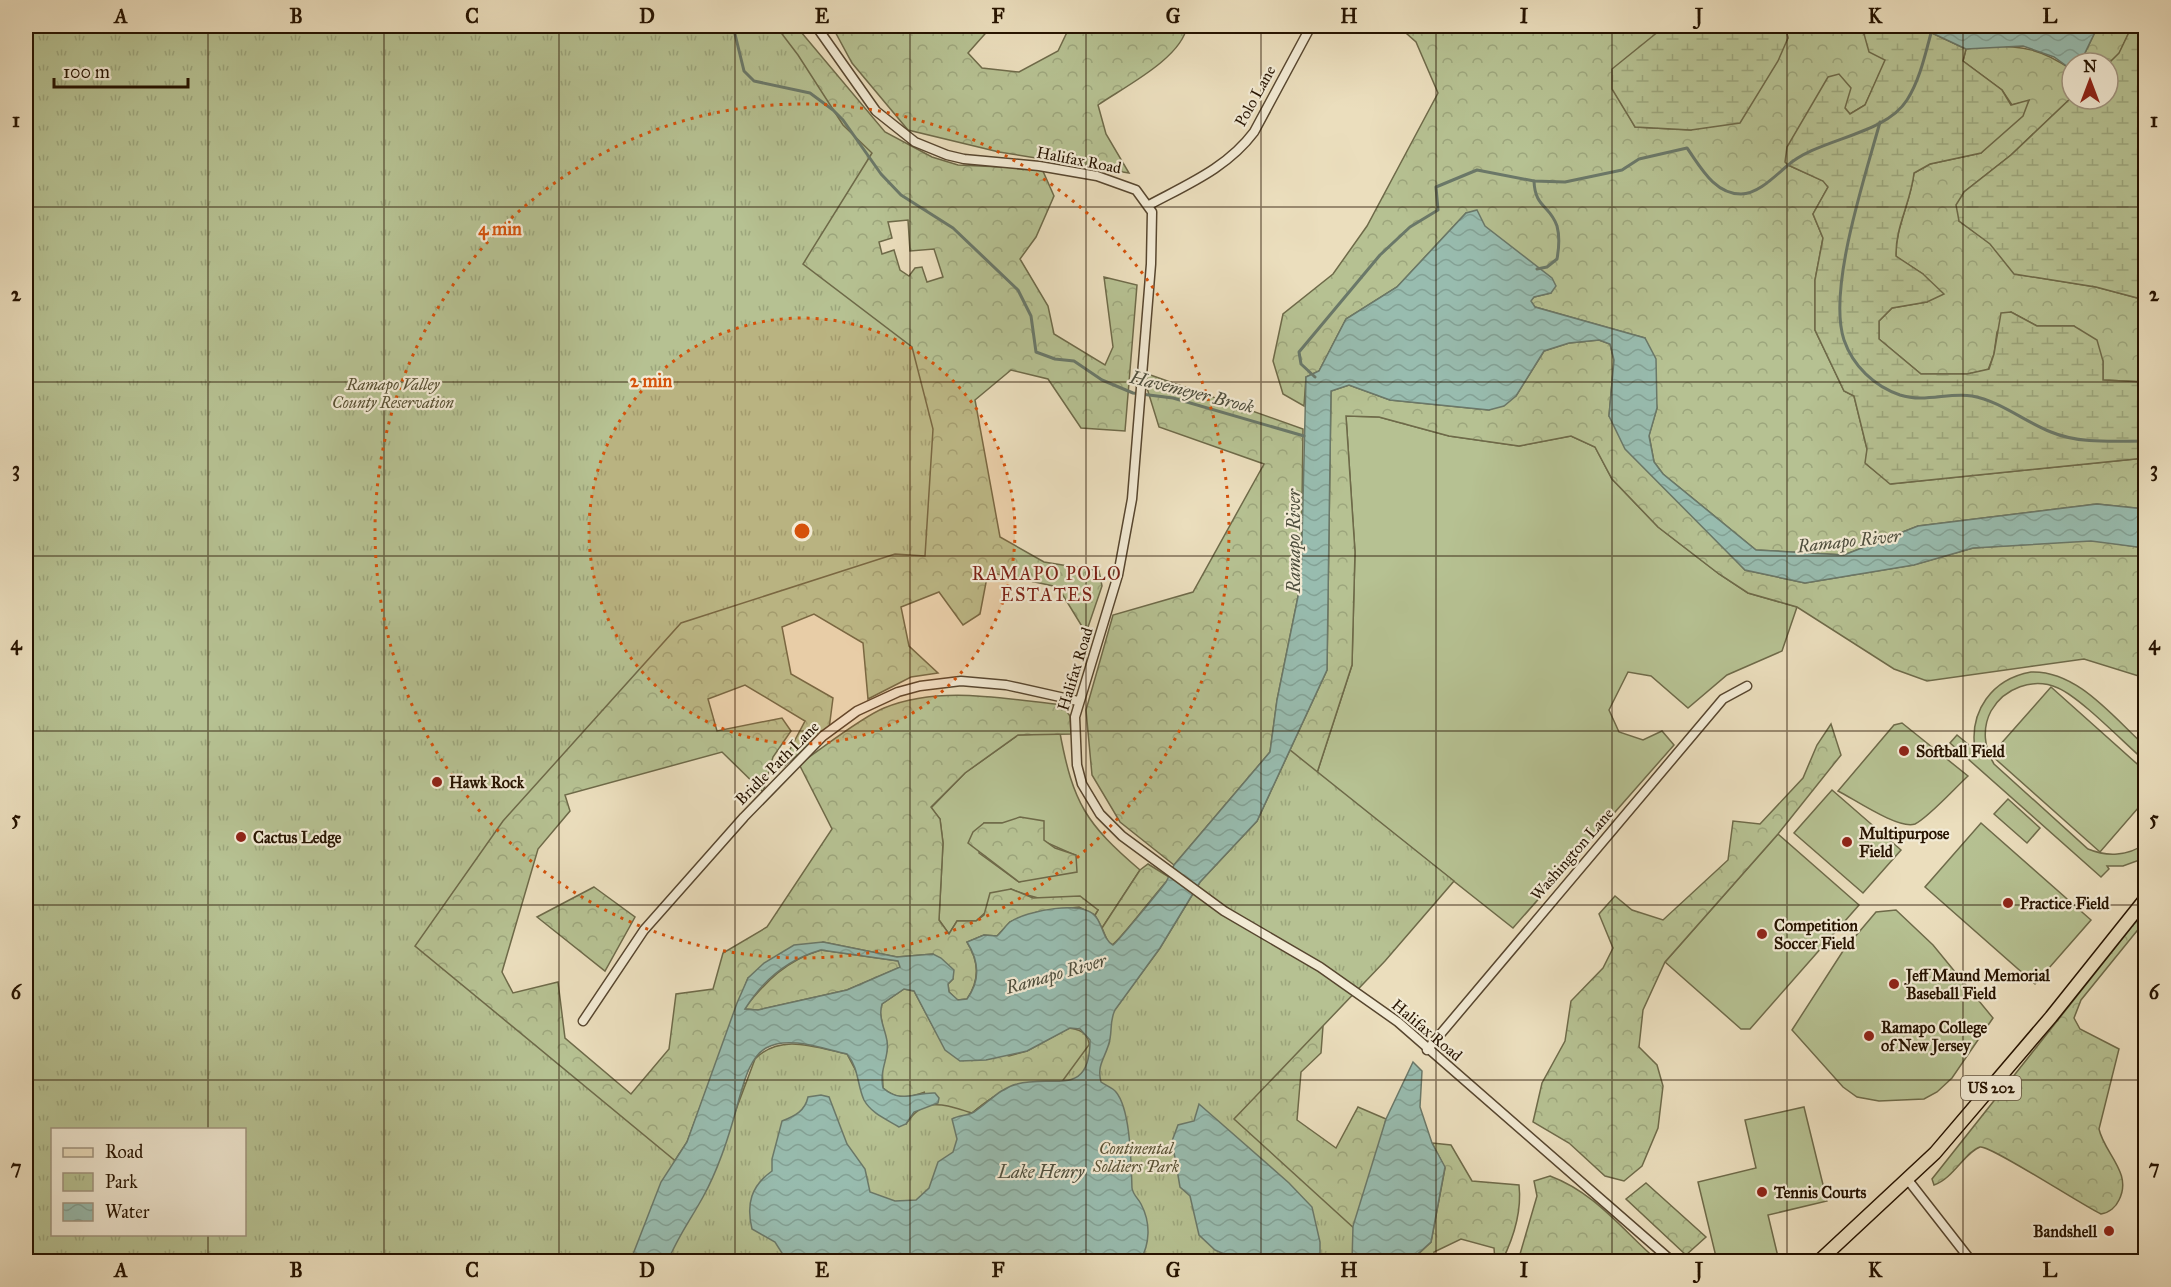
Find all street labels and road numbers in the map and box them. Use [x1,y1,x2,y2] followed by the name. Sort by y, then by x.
[1231,62,1280,130] street label: Polo Lane
[1035,142,1123,178] street label: Halifax Road
[1053,625,1097,713] street label: Halifax Road
[731,717,823,809] street label: Bridle Path Lane
[1527,804,1618,905] street label: Washington Lane
[1388,995,1466,1065] street label: Halifax Road
[1961,1076,2021,1100] road number: US 202

